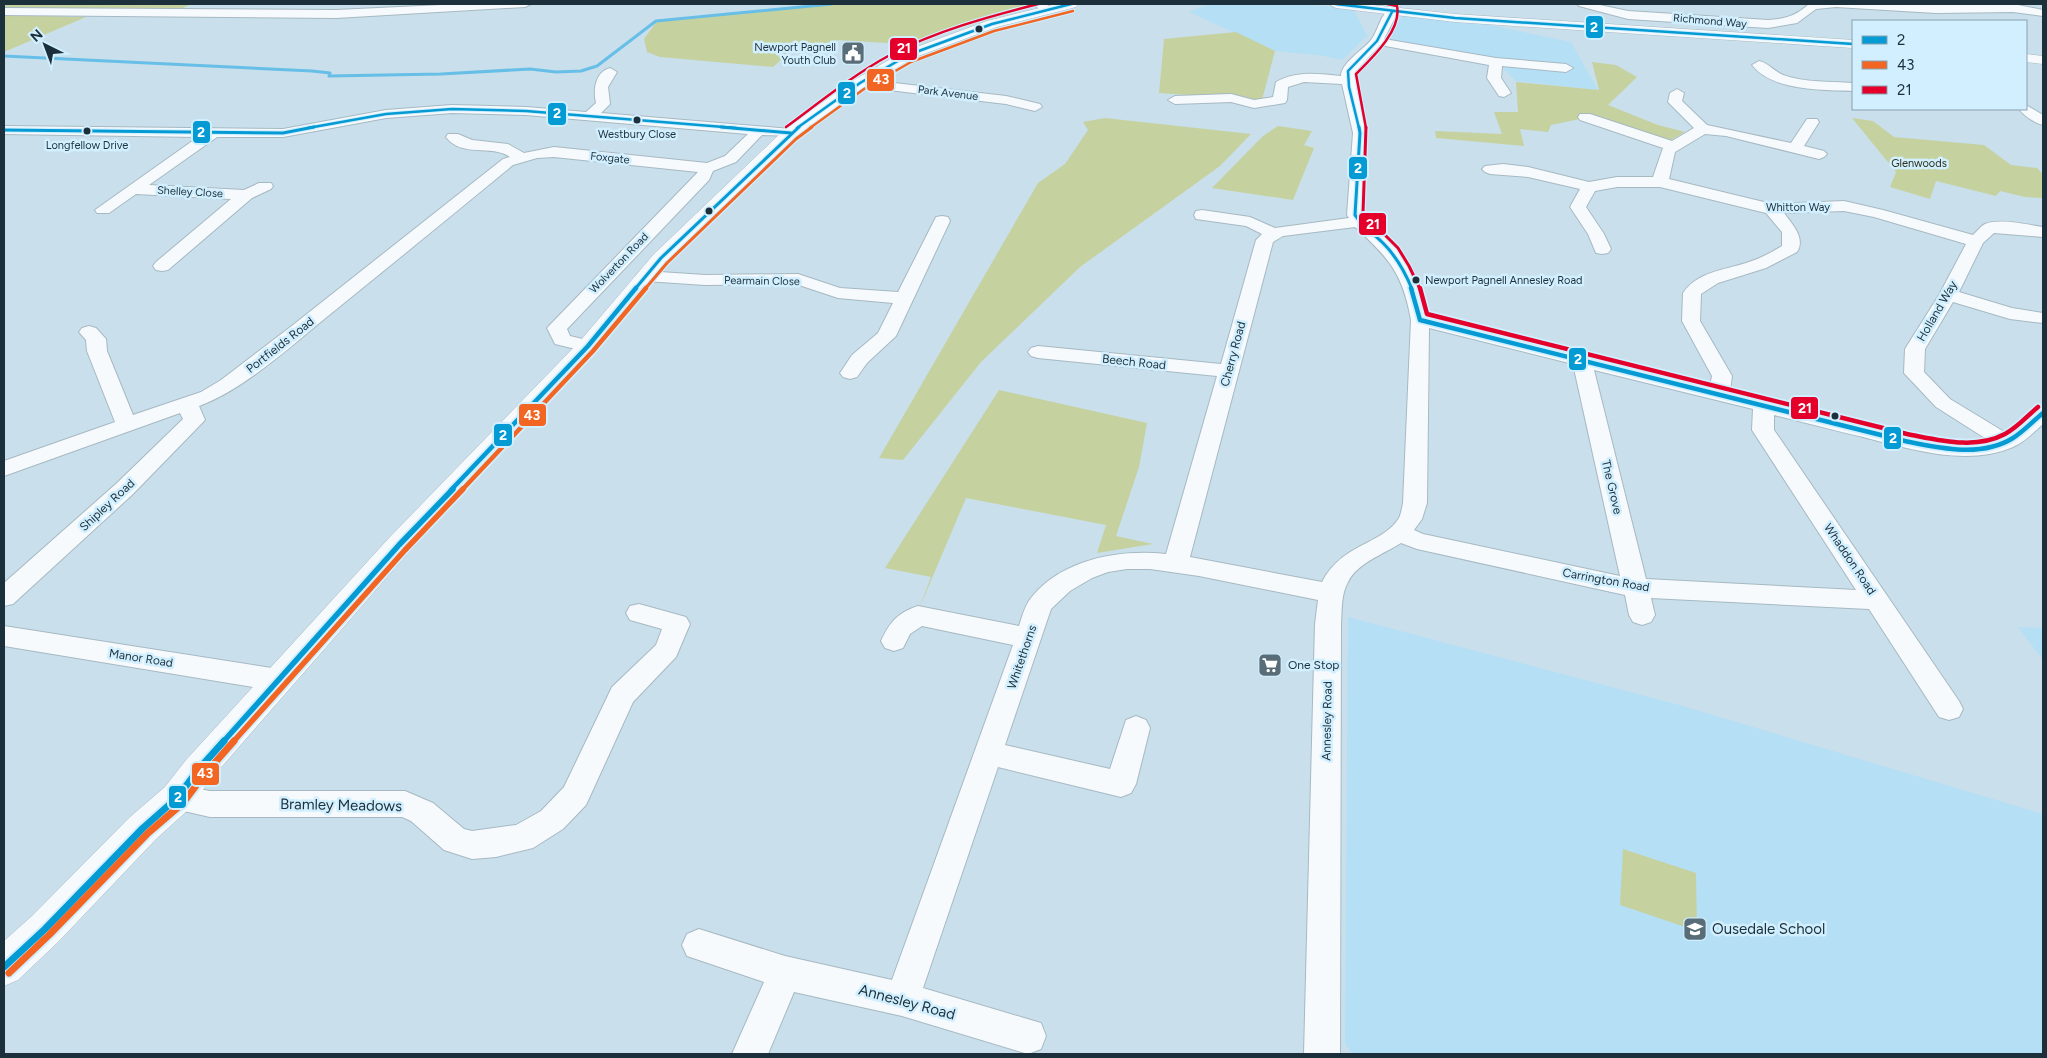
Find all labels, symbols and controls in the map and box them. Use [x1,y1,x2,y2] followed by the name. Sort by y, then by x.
[1673,11,1748,31] street label: Richmond Way
[1585,15,1604,39] line badge: 2
[1590,19,1598,36] text: 2
[20,20,70,70] north arrow
[1852,20,2027,110] legend
[974,24,984,34] unlabelled marker
[27,26,46,46] text: N
[1897,31,1905,49] text: 2
[889,37,918,61] line badge: 21
[840,40,866,66] public building icon: Newport Pagnell Youth Club
[897,40,911,57] text: 21
[754,41,836,67] place label: Newport Pagnell Youth Club
[1897,56,1914,74] text: 43
[866,68,895,92] line badge: 43
[873,71,890,88] text: 43
[837,81,856,105] line badge: 2
[1897,81,1912,99] text: 21
[917,83,979,103] street label: Park Avenue
[843,85,851,102] text: 2
[547,102,567,126] line badge: 2
[553,105,561,122] text: 2
[632,115,642,125] marker: Westbury Close
[192,120,211,144] line badge: 2
[197,124,205,141] text: 2
[82,126,92,136] marker: Longfellow Drive
[598,128,676,141] place label: Westbury Close
[46,139,128,152] place label: Longfellow Drive
[590,149,630,167] street label: Foxgate
[1348,156,1368,180] line badge: 2
[1891,157,1947,170] park label: Glenwoods
[1354,160,1362,177] text: 2
[157,184,223,200] street label: Shelley Close
[1766,201,1830,214] street label: Whitton Way
[704,206,714,216] unlabelled marker
[1358,212,1387,236] line badge: 21
[1366,216,1380,233] text: 21
[587,230,651,296] street label: Wolverton Road
[724,274,800,288] street label: Pearmain Close
[1425,274,1582,287] place label: Newport Pagnell Annesley Road
[1411,275,1421,285] marker: Newport Pagnell Annesley Road
[1914,278,1960,344] street label: Holland Way
[243,314,317,376] street label: Portfields Road
[1218,320,1248,388] street label: Cherry Road
[1568,347,1587,371] line badge: 2
[1574,351,1582,368] text: 2
[1101,352,1167,372] street label: Beech Road
[1790,396,1819,420] line badge: 21
[1798,400,1812,417] text: 21
[518,403,547,427] line badge: 43
[524,407,541,424] text: 43
[1830,411,1840,421] unlabelled marker
[493,423,513,447] line badge: 2
[1883,426,1902,450] line badge: 2
[499,427,507,444] text: 2
[1889,430,1897,447] text: 2
[1599,458,1625,516] street label: The Grove
[77,476,137,534] street label: Shipley Road
[1821,521,1879,597] street label: Whaddon Road
[1561,565,1651,595] street label: Carrington Road
[1005,623,1040,691] street label: Whitethorns
[108,646,174,670] street label: Manor Road
[1257,652,1283,678] supermarket icon: One Stop
[1288,658,1339,672] place label: One Stop
[1319,681,1335,761] street label: Annesley Road
[191,762,220,786] line badge: 43
[197,765,214,782] text: 43
[168,785,187,809] line badge: 2
[174,789,182,806] text: 2
[280,795,402,815] street label: Bramley Meadows
[1682,916,1708,942] school or university icon: Ousedale School
[1712,920,1825,938] place label: Ousedale School
[857,980,957,1024] street label: Annesley Road

